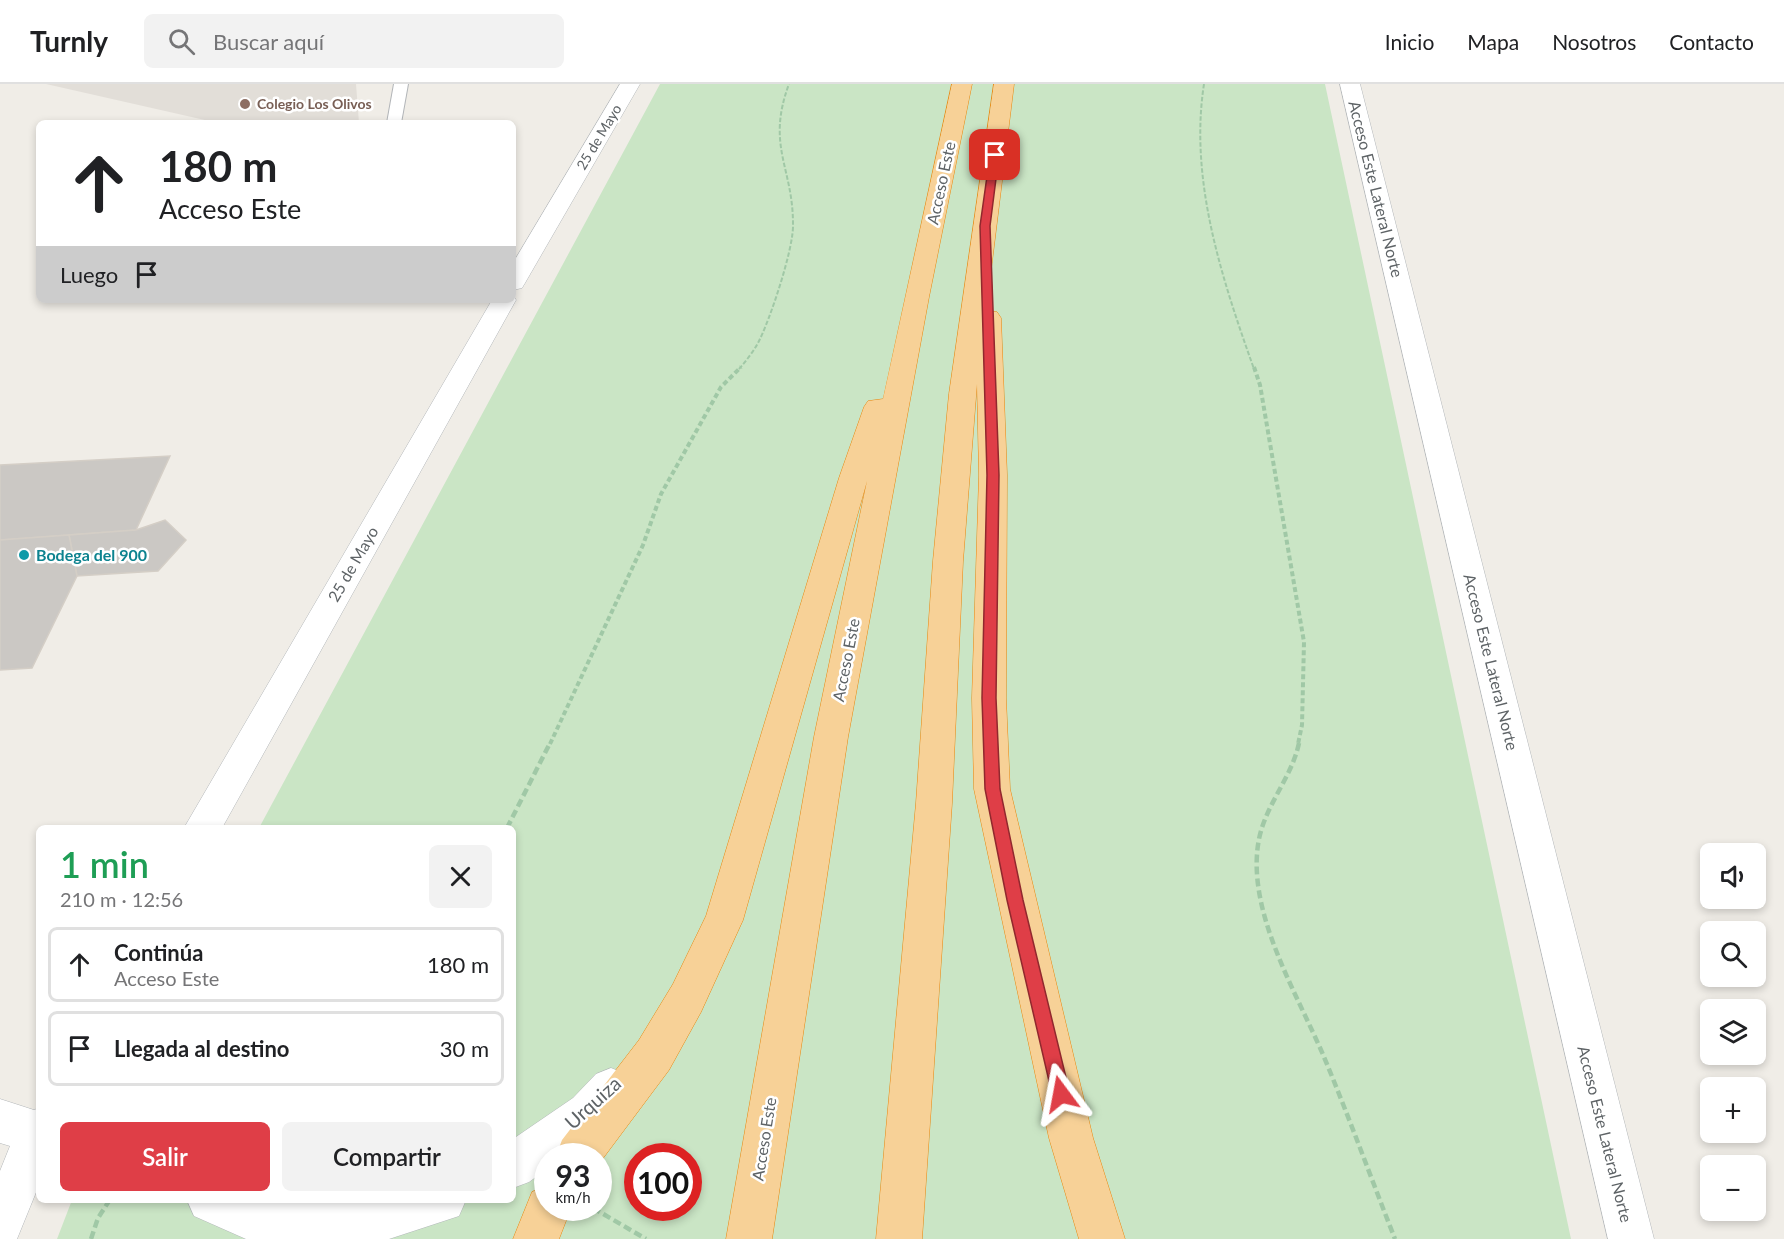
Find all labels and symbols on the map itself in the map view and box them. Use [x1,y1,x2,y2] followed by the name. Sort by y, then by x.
[257,95,372,112] place label: Colegio Los Olivos
[238,97,252,111] marker: Colegio Los Olivos
[1345,99,1408,279] street label: Acceso Este Lateral Norte
[572,101,625,172] street label: 25 de Mayo
[969,129,1020,180] pin
[922,140,959,226] street label: Acceso Este
[323,523,382,605] street label: 25 de Mayo
[36,545,147,564] place label: Bodega del 900
[17,548,31,562] marker: Bodega del 900
[1460,572,1523,752] street label: Acceso Este Lateral Norte
[828,617,863,703] street label: Acceso Este
[1574,1044,1637,1224] street label: Acceso Este Lateral Norte
[1029,1062,1093,1126] position arrow
[559,1071,625,1134] street label: Urquiza
[748,1096,779,1182] street label: Acceso Este
[624,1143,702,1221] speed limit sign: 100

